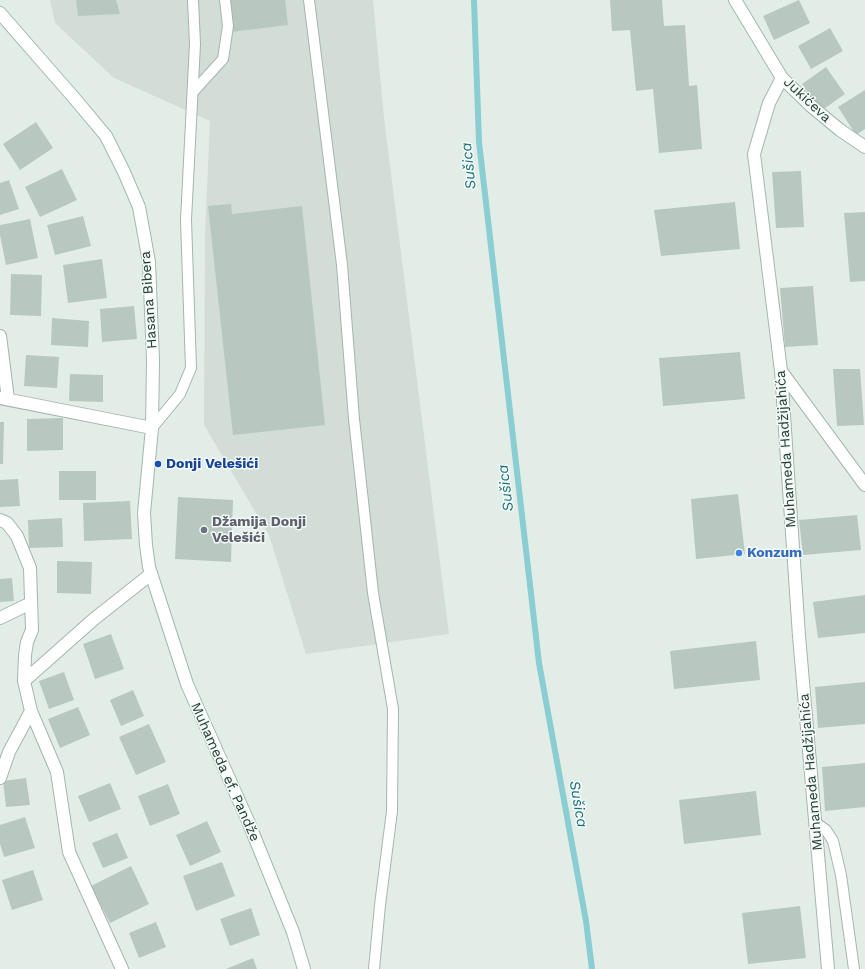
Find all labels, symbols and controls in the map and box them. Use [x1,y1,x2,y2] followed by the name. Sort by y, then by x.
[780,74,834,126] street label: Jukićeva
[458,142,480,190] water label: Sušica
[137,251,161,349] street label: Hasana Bibera
[772,370,800,528] street label: Muhameda Hadžijahića
[166,456,258,472] place label: Donji Velešići
[153,459,163,469] marker: Donji Velešići
[494,463,518,513] water label: Sušica
[212,514,306,546] place label: Džamija Donji Velešići
[199,525,209,535] marker: Džamija Donji Velešići
[747,545,802,561] place label: Konzum
[734,548,744,558] marker: Konzum
[796,693,826,851] street label: Muhameda Hadžijahića
[187,700,263,844] street label: Muhameda ef. Pandže
[565,779,591,829] water label: Sušica

